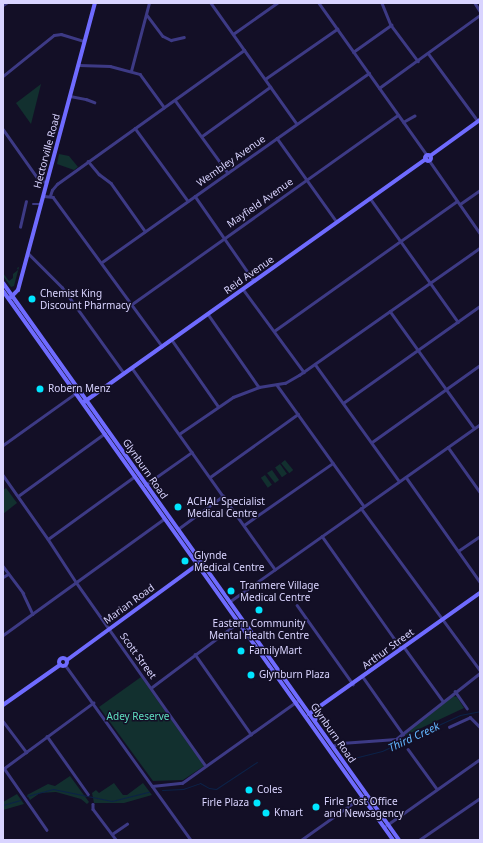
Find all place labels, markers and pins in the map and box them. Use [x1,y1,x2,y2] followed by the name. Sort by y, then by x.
[40,287,131,310] place label: Chemist King Discount Pharmacy
[27,294,37,304] marker: Chemist King Discount Pharmacy
[48,383,111,395] place label: Robern Menz
[35,384,45,394] marker: Robern Menz
[187,495,265,518] place label: ACHAL Specialist Medical Centre
[172,501,184,513] marker: ACHAL Specialist Medical Centre
[194,549,264,572] place label: Glynde Medical Centre
[179,555,191,567] marker: Glynde Medical Centre
[240,579,319,602] place label: Tranmere Village Medical Centre
[225,585,237,597] marker: Tranmere Village Medical Centre
[253,604,265,616] marker: Eastern Community Mental Health Centre
[209,617,309,640] place label: Eastern Community Mental Health Centre
[249,645,302,657] place label: FamilyMart
[236,646,246,656] marker: FamilyMart
[259,669,330,681] place label: Glynburn Plaza
[246,670,256,680] marker: Glynburn Plaza
[257,784,282,796] place label: Coles
[244,785,254,795] marker: Coles
[324,795,404,818] place label: Firle Post Office and Newsagency
[202,797,249,809] place label: Firle Plaza
[252,798,262,808] marker: Firle Plaza
[311,802,321,812] marker: Firle Post Office and Newsagency
[274,807,303,819] place label: Kmart
[261,808,271,818] marker: Kmart

